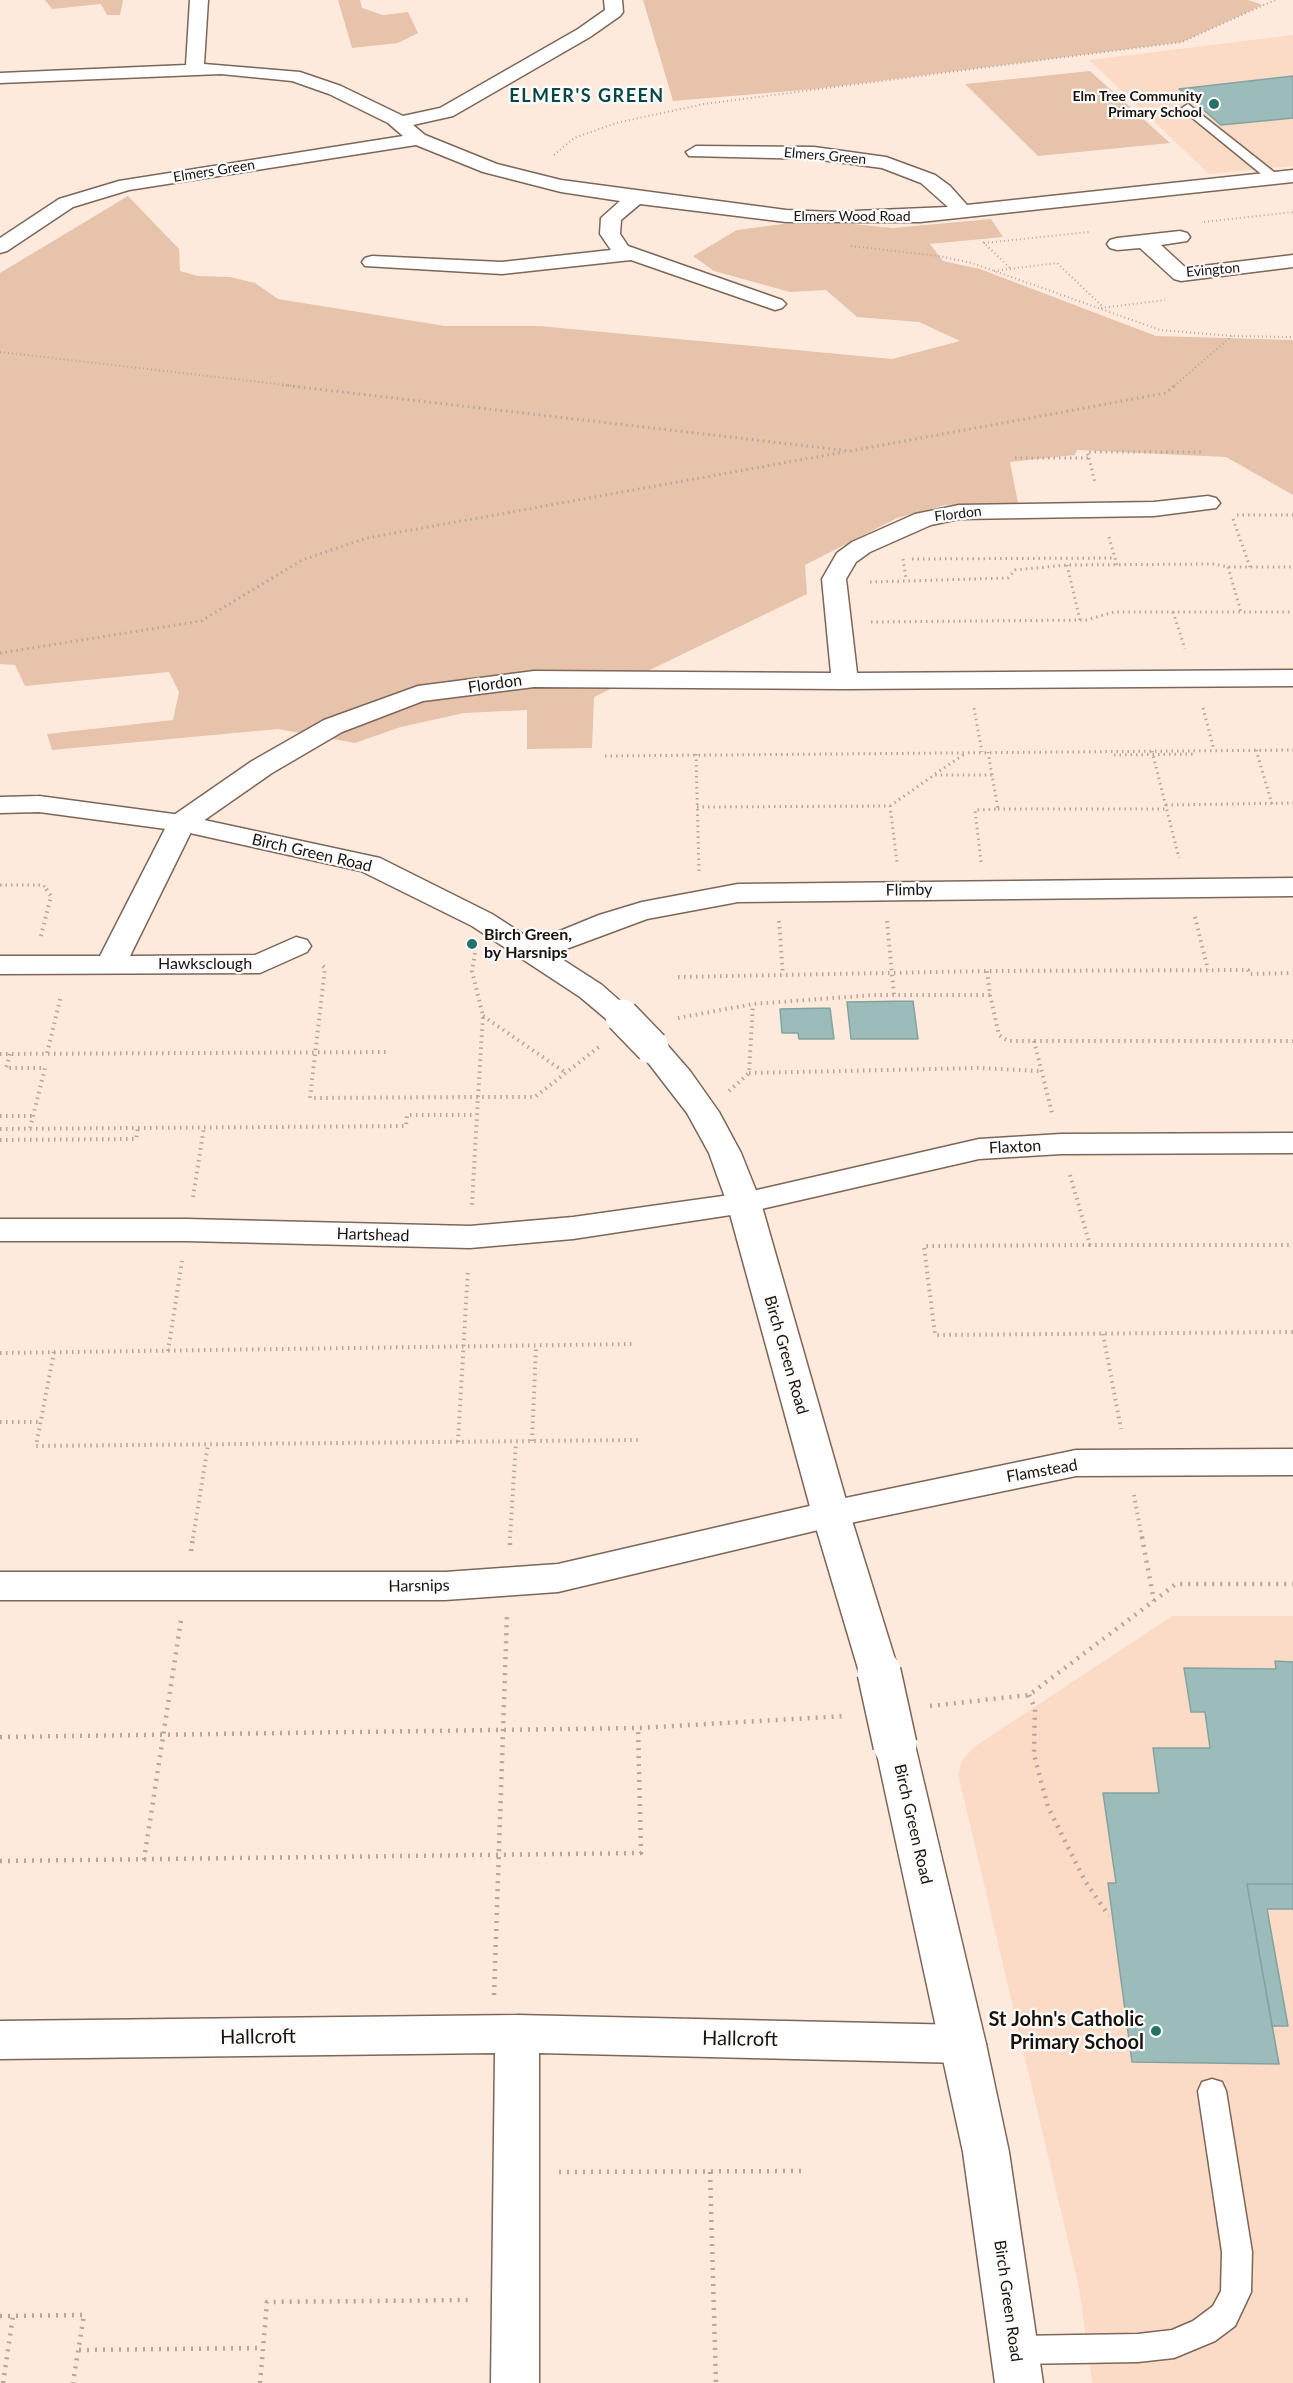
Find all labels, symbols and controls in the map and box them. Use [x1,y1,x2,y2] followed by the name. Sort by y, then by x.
[509,85,665,107] district label: ELMER'S GREEN
[1072,88,1202,120] place label: Elm Tree Community Primary School
[1207,97,1221,111] marker: Elm Tree Community Primary School
[783,144,867,168] street label: Elmers Green
[172,156,256,186] street label: Elmers Green
[794,208,910,224] street label: Elmers Wood Road
[1185,259,1241,281] street label: Evington
[933,503,983,525] street label: Flordon
[467,671,523,697] street label: Flordon
[250,830,374,876] street label: Birch Green Road
[885,880,933,900] street label: Flimby
[484,925,572,963] place label: Birch Green, by Harsnips
[465,937,479,951] marker: Birch Green, by Harsnips
[158,954,252,974] street label: Hawksclough
[988,1136,1042,1158] street label: Flaxton
[336,1224,410,1246] street label: Hartshead
[760,1293,812,1417] street label: Birch Green Road
[1005,1455,1079,1487] street label: Flamstead
[388,1576,450,1596] street label: Harsnips
[890,1762,936,1886] street label: Birch Green Road
[988,2008,1144,2055] place label: St John's Catholic Primary School
[220,2024,296,2050] street label: Hallcroft
[1149,2024,1163,2038] marker: St John's Catholic Primary School
[702,2026,778,2052] street label: Hallcroft
[990,2239,1026,2363] street label: Birch Green Road

